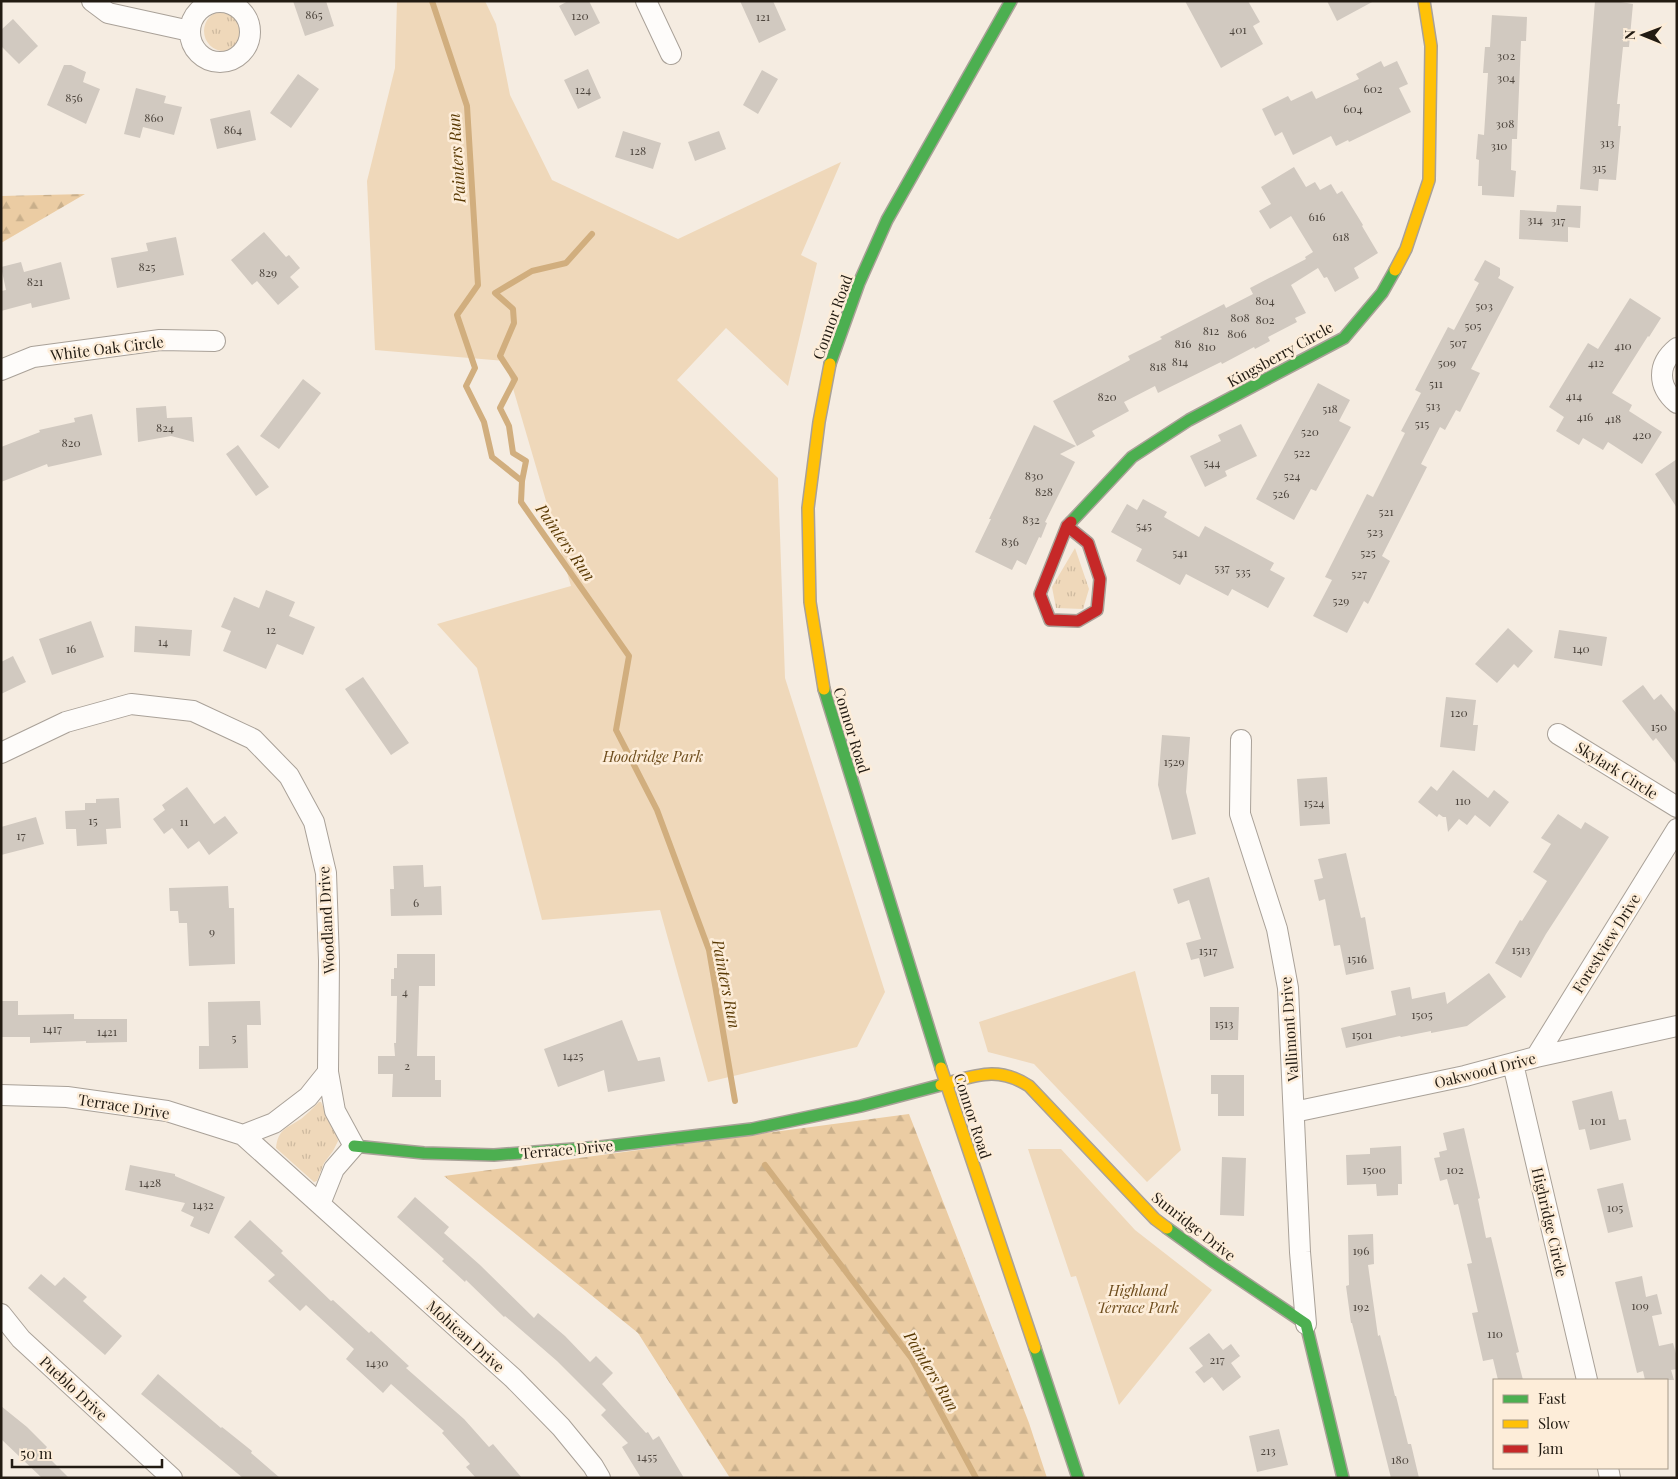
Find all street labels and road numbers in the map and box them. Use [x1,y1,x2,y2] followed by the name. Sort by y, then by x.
[807,272,857,362] street label: Connor Road
[1224,317,1336,391] street label: Kingsberry Circle
[48,331,165,365] street label: White Oak Circle
[829,685,875,776] street label: Connor Road
[1572,737,1662,803] street label: Skylark Circle
[313,866,339,975] street label: Woodland Drive
[1568,890,1644,996] street label: Forestview Drive
[1275,976,1303,1083] street label: Vallimont Drive
[1432,1048,1538,1092] street label: Oakwood Drive
[950,1071,996,1162] street label: Connor Road
[77,1089,171,1123] street label: Terrace Drive
[520,1135,614,1163] street label: Terrace Drive
[1528,1165,1572,1279] street label: Highridge Circle
[1148,1187,1240,1265] street label: Sunridge Drive
[423,1296,509,1376] street label: Mohican Drive
[36,1351,112,1425] street label: Pueblo Drive

